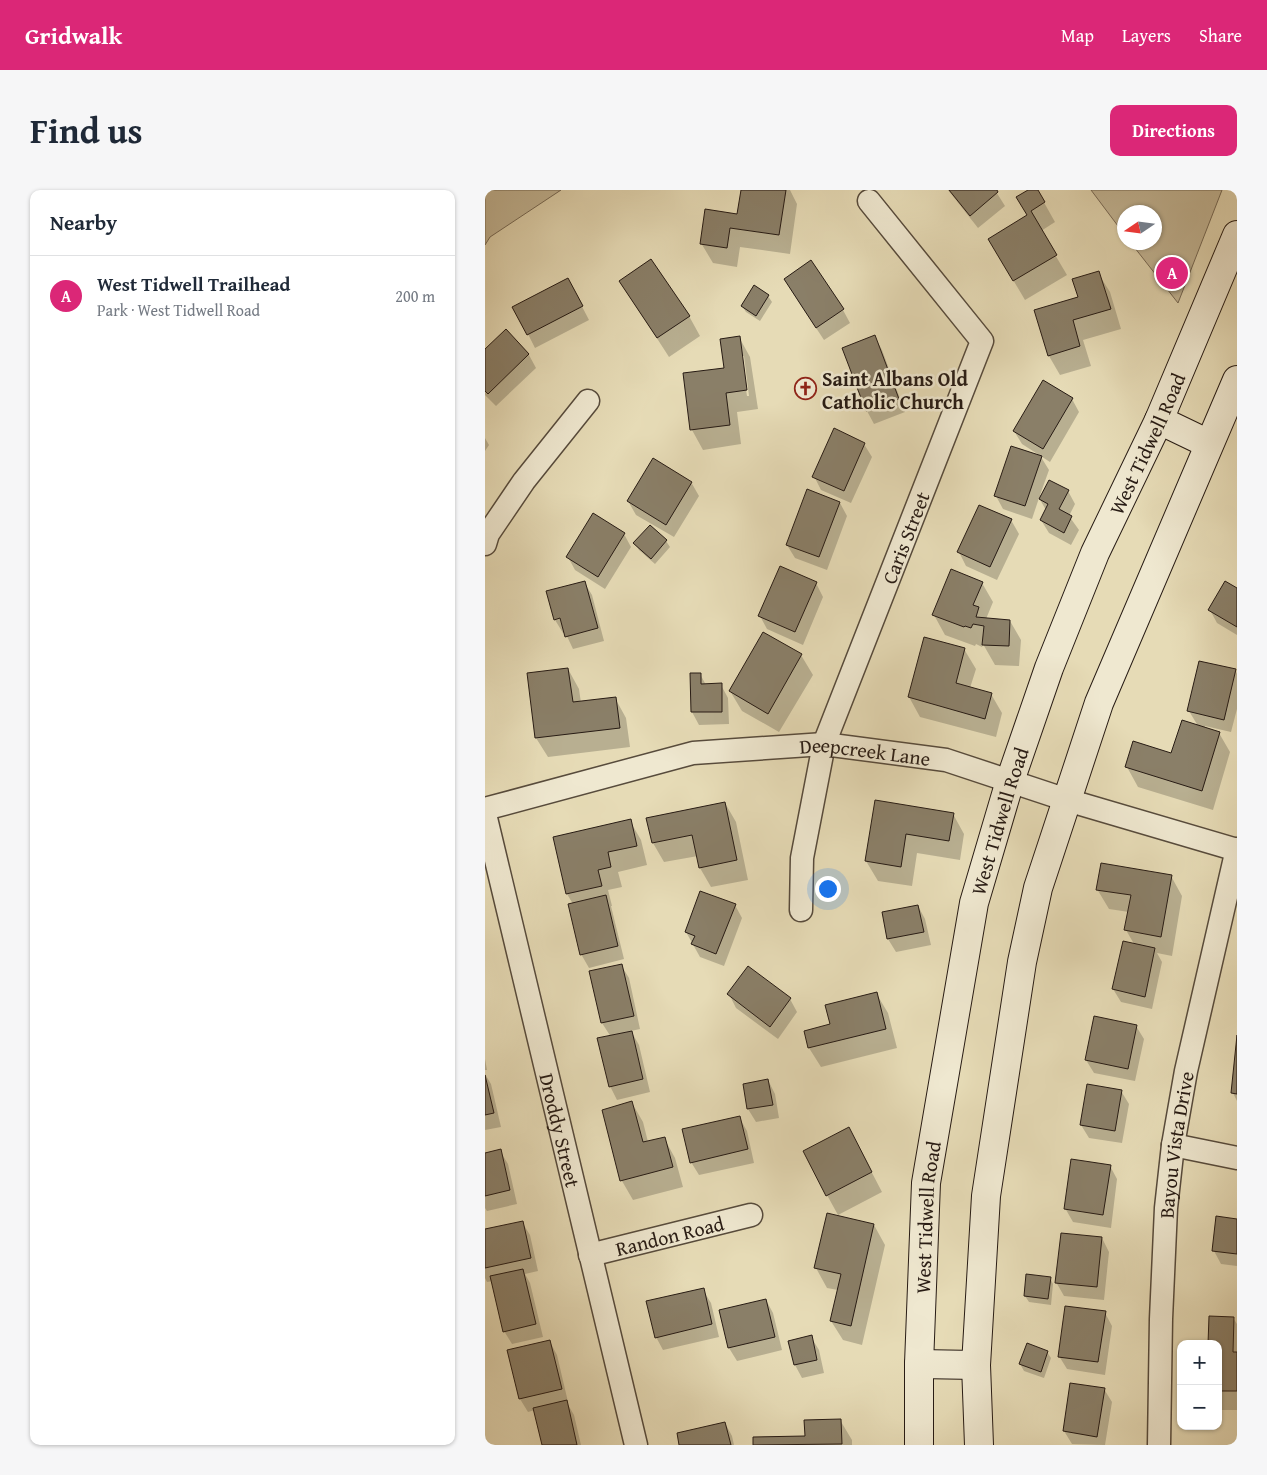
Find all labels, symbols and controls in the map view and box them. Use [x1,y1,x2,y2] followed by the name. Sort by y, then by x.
[25,18,122,53] text: Gridwalk
[1061,22,1094,49] text: Map
[1122,22,1171,49] text: Layers
[1199,22,1242,49] text: Share
[30,105,143,156] text: Find us
[1110,105,1237,156] button: Directions
[1117,205,1162,250] north arrow
[50,207,117,238] text: Nearby
[1156,254,1188,292] pin: A
[97,270,290,298] text: West Tidwell Trailhead
[61,284,71,308] text: A
[395,284,435,308] text: 200 m
[97,298,260,322] text: Park · West Tidwell Road
[822,364,969,416] place label: Saint Albans Old Catholic Church
[1101,368,1192,519] street label: West Tidwell Road
[794,377,818,401] church icon: Saint Albans Old Catholic Church
[874,487,936,588] street label: Caris Street
[798,729,932,772] street label: Deepcreek Lane
[963,743,1035,898] street label: West Tidwell Road
[815,876,841,902] your location
[1151,1069,1200,1219] street label: Bayou Vista Drive
[533,1070,588,1190] street label: Droddy Street
[907,1138,948,1294] street label: West Tidwell Road
[612,1208,727,1263] street label: Randon Road
[1177,1340,1222,1430] map controls
[1177,1340,1222,1385] button: +
[1177,1385,1222,1430] button: −

